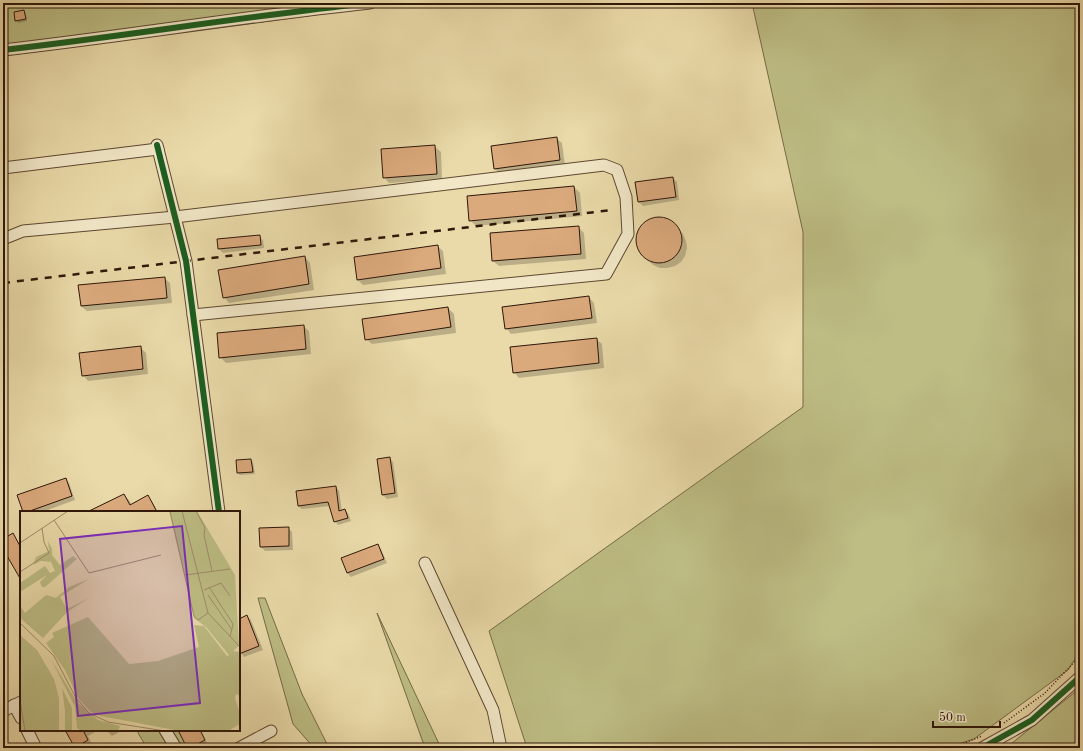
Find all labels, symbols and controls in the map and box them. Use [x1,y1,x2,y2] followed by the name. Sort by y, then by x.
[20,511,240,731] inset map
[933,703,1000,729] scale bar
[939,711,966,724] text: 50 m

